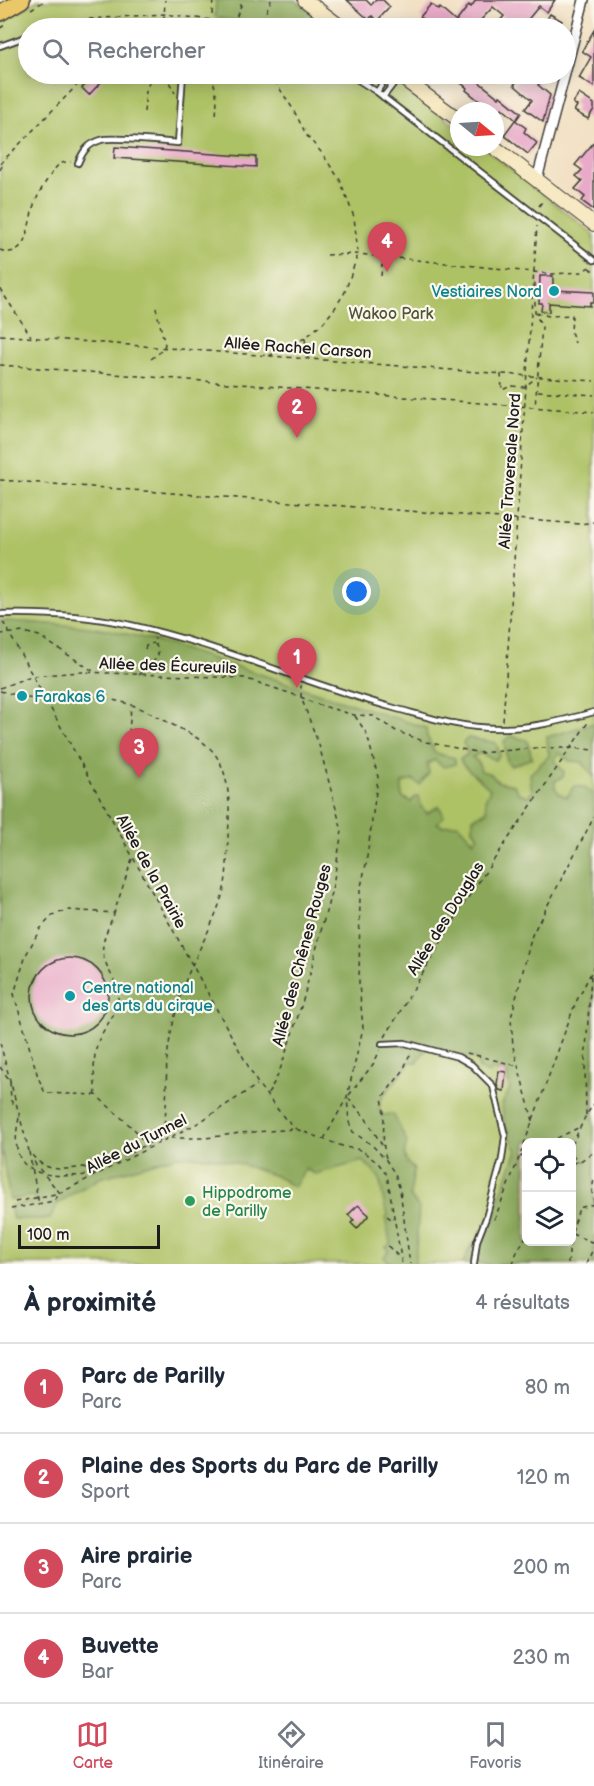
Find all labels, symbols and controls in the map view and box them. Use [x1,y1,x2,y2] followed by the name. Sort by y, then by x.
[18,18,576,84] search box
[39,35,72,68] icon: search
[87,38,205,65] text: Rechercher
[450,102,504,156] north arrow
[368,222,406,272] pin: 4
[432,283,542,302] place label: Vestiaires Nord
[547,284,561,298] marker: Vestiaires Nord
[349,305,434,324] park label: Wakoo Park
[224,334,372,363] street label: Allée Rachel Carson
[278,388,316,438] pin: 2
[496,393,525,549] street label: Allée Traversale Nord
[342,577,371,606] your location
[278,638,316,688] pin: 1
[99,653,237,678] street label: Allée des Écureuils
[34,688,105,707] place label: Farakas 6
[15,689,29,703] marker: Farakas 6
[120,728,158,778] pin: 3
[111,811,190,932] street label: Allée de la Prairie
[404,859,489,979] street label: Allée des Douglas
[269,862,336,1048] street label: Allée des Chênes Rouges
[82,979,213,1016] place label: Centre national des arts du cirque
[63,989,77,1003] marker: Centre national des arts du cirque
[83,1111,190,1178] street label: Allée du Tunnel
[522,1138,576,1246] map controls
[522,1138,576,1192] button: locate
[202,1184,292,1221] place label: Hippodrome de Parilly
[522,1192,576,1246] button: layers
[183,1194,197,1208] marker: Hippodrome de Parilly
[18,1222,160,1250] scale bar
[27,1226,70,1245] text: 100 m
[24,1288,156,1319] text: À proximité
[475,1291,570,1315] text: 4 résultats
[81,1363,225,1390] text: Parc de Parilly
[39,1376,48,1400] text: 1
[525,1376,570,1400] text: 80 m
[81,1390,122,1414] text: Parc
[81,1453,438,1480] text: Plaine des Sports du Parc de Parilly
[38,1466,49,1490] text: 2
[517,1466,570,1490] text: 120 m
[81,1480,130,1504] text: Sport
[81,1543,192,1570] text: Aire prairie
[38,1556,49,1580] text: 3
[513,1556,570,1580] text: 200 m
[81,1570,122,1594] text: Parc
[81,1633,159,1660] text: Buvette
[38,1646,49,1670] text: 4
[513,1646,570,1670] text: 230 m
[81,1660,113,1684] text: Bar
[73,1718,113,1773] tab: Carte
[258,1718,324,1773] tab: Itinéraire
[469,1718,521,1773] tab: Favoris

